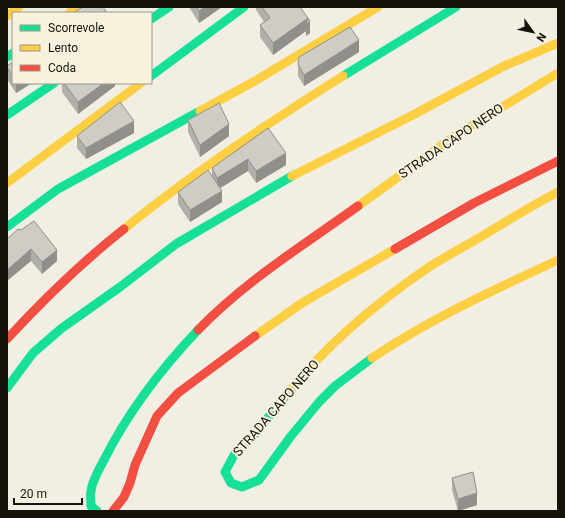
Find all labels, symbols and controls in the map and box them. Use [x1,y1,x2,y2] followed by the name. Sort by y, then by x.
[12,12,152,84] legend
[513,12,553,52] north arrow
[48,21,104,35] text: Scorrevole
[533,30,549,44] text: N
[48,41,78,55] text: Lento
[48,61,76,75] text: Coda
[396,100,506,182] street label: STRADA CAPO NERO
[230,357,322,459] street label: STRADA CAPO NERO
[14,480,82,506] scale bar
[20,487,47,501] text: 20 m

